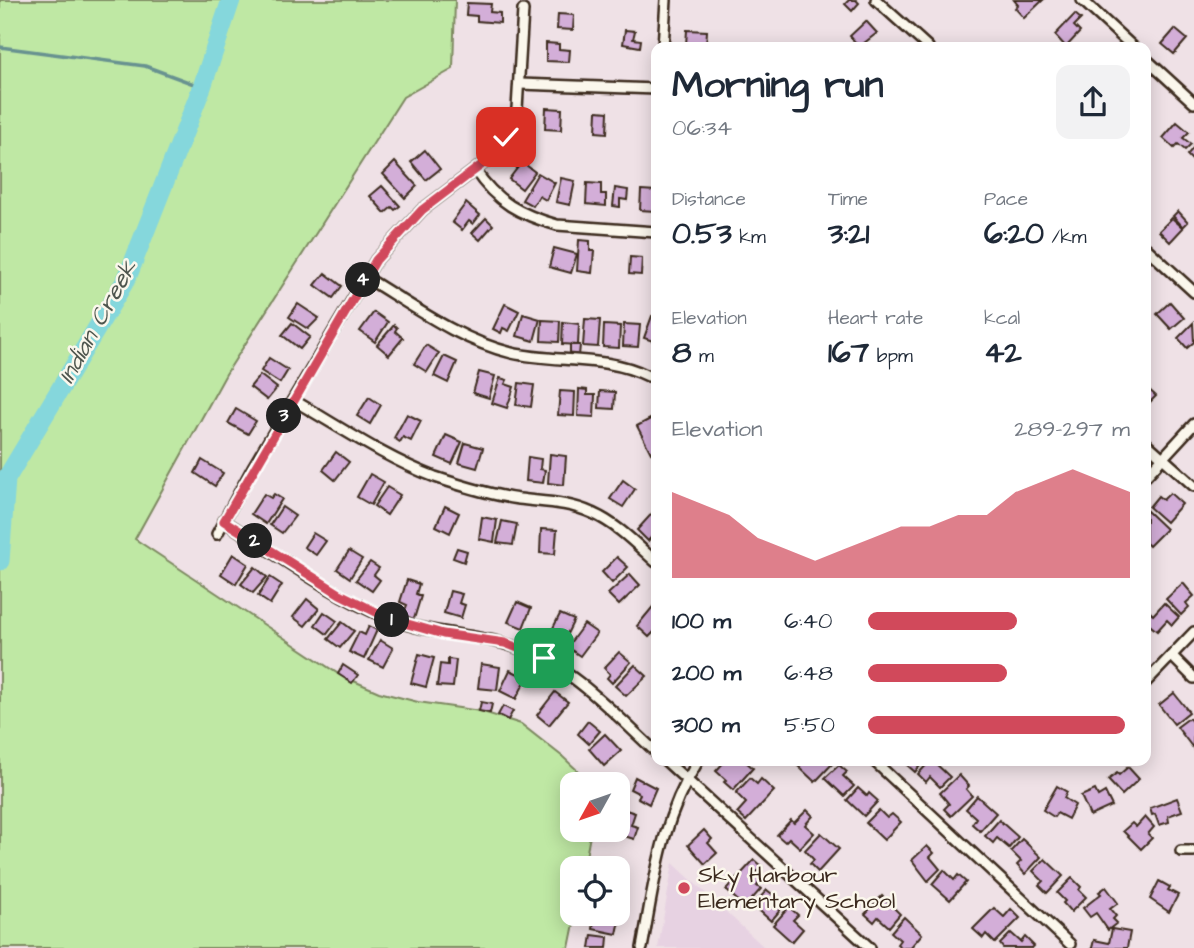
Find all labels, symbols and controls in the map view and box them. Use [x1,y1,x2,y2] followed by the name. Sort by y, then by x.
[672,60,884,112] text: Morning run
[1056,65,1130,139] button: share
[476,107,536,167] pin
[672,112,732,144] text: 06:34
[487,118,525,156] icon: check
[672,186,746,213] text: Distance
[828,186,868,213] text: Time
[984,186,1028,213] text: Pace
[672,213,732,255] text: 0.53
[828,213,869,255] text: 3:21
[984,213,1044,255] text: 6:20
[732,224,766,251] text: km
[1044,224,1087,251] text: /km
[50,253,147,390] water label: Indian Creek
[346,262,380,298] pin: 4
[356,266,369,293] text: 4
[672,305,747,332] text: Elevation
[828,305,923,332] text: Heart rate
[984,305,1020,332] text: kcal
[672,332,691,374] text: 8
[828,332,869,374] text: 167
[984,332,1022,374] text: 42
[691,343,714,370] text: m
[869,343,913,370] text: bpm
[266,398,302,434] pin: 3
[279,402,288,429] text: 3
[672,413,763,445] text: Elevation
[1014,413,1130,445] text: 289–297 m
[238,524,272,558] pin: 2
[249,527,260,554] text: 2
[374,602,410,638] pin: 1
[672,605,731,637] text: 100 m
[784,605,832,637] text: 6:40
[390,606,393,633] text: 1
[514,628,574,688] pin
[525,639,563,677] icon: arrive
[672,657,741,689] text: 200 m
[784,657,833,689] text: 6:48
[672,709,740,741] text: 300 m
[784,709,835,741] text: 5:50
[560,772,630,842] north arrow
[560,772,630,926] map controls
[560,856,630,926] button: locate
[698,859,895,918] place label: Sky Harbour Elementary School
[676,880,692,896] marker: Sky Harbour Elementary School

